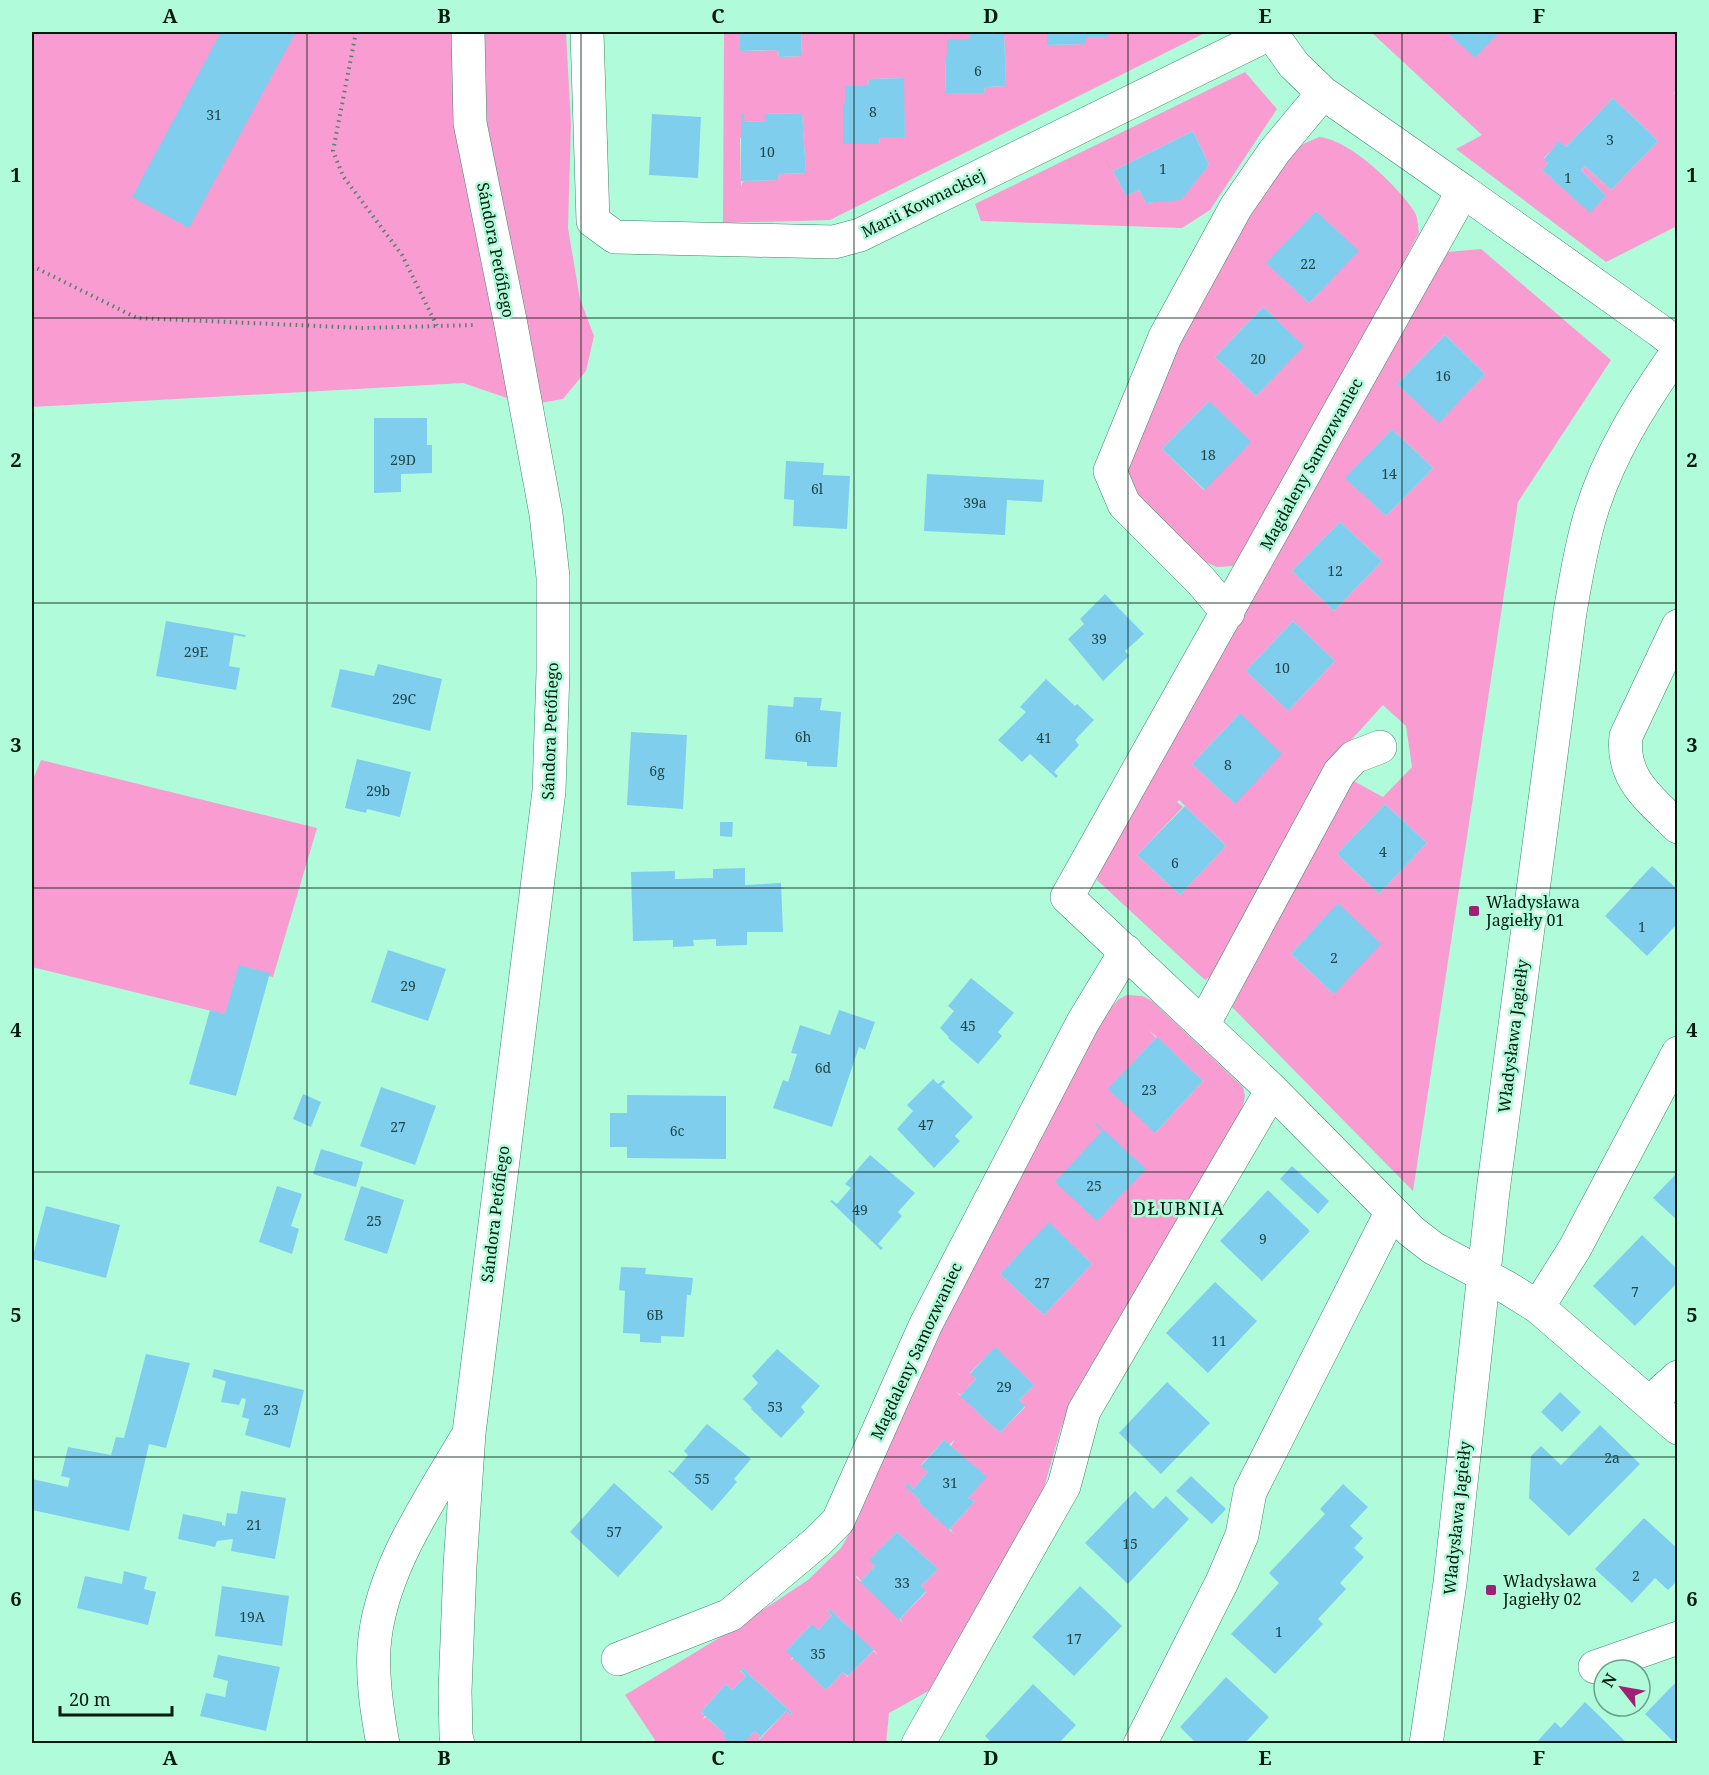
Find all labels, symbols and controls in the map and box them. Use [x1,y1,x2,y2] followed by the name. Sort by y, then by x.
[162,2,178,29] text: A
[437,2,451,29] text: B
[711,2,725,29] text: C
[983,2,999,29] text: D
[1258,2,1272,29] text: E
[1533,2,1545,29] text: F
[974,61,982,80] house number: 6
[869,102,877,121] house number: 8
[206,105,222,124] house number: 31
[1606,130,1614,149] house number: 3
[759,142,775,161] house number: 10
[1159,159,1167,178] house number: 1
[10,161,22,188] text: 1
[1686,161,1698,188] text: 1
[858,164,988,242] street label: Marii Kownackiej
[1564,168,1572,187] house number: 1
[472,180,520,320] street label: Sándora Petőfiego
[1300,254,1316,273] house number: 22
[1250,349,1266,368] house number: 20
[1435,366,1451,385] house number: 16
[1255,374,1367,554] street label: Magdaleny Samozwaniec
[1200,445,1216,464] house number: 18
[10,446,22,473] text: 2
[1686,446,1698,473] text: 2
[390,450,416,469] house number: 29D
[1381,464,1397,483] house number: 14
[811,479,824,498] house number: 6l
[963,493,987,512] house number: 39a
[1327,561,1343,580] house number: 12
[1091,629,1107,648] house number: 39
[184,642,208,661] house number: 29E
[1274,658,1290,677] house number: 10
[537,662,563,800] street label: Sándora Petőfiego
[392,689,417,708] house number: 29C
[795,727,811,746] house number: 6h
[1036,728,1052,747] house number: 41
[10,731,22,758] text: 3
[1686,731,1698,758] text: 3
[1224,755,1232,774] house number: 8
[649,761,665,780] house number: 6g
[366,781,390,800] house number: 29b
[1379,842,1387,861] house number: 4
[1171,853,1179,872] house number: 6
[1485,891,1580,931] place label: Władysława Jagiełły 01
[1467,904,1481,918] marker: Władysława Jagiełły 01
[1638,917,1646,936] house number: 1
[1330,948,1338,967] house number: 2
[1493,957,1533,1114] street label: Władysława Jagiełły
[400,976,416,995] house number: 29
[10,1016,22,1043] text: 4
[960,1016,976,1035] house number: 45
[1686,1016,1698,1043] text: 4
[815,1058,832,1077] house number: 6d
[1141,1080,1157,1099] house number: 23
[918,1115,934,1134] house number: 47
[390,1117,406,1136] house number: 27
[670,1121,684,1140] house number: 6c
[476,1144,514,1284] street label: Sándora Petőfiego
[1086,1176,1102,1195] house number: 25
[1133,1196,1225,1220] district label: DŁUBNIA
[852,1200,868,1219] house number: 49
[366,1211,382,1230] house number: 25
[1259,1229,1267,1248] house number: 9
[865,1259,967,1443] street label: Magdaleny Samozwaniec
[1034,1273,1050,1292] house number: 27
[1631,1282,1639,1301] house number: 7
[10,1301,22,1328] text: 5
[1686,1301,1698,1328] text: 5
[647,1305,663,1324] house number: 6B
[1211,1331,1227,1350] house number: 11
[996,1377,1012,1396] house number: 29
[767,1397,783,1416] house number: 53
[263,1400,279,1419] house number: 23
[1438,1439,1476,1596] street label: Władysława Jagiełły
[1604,1448,1620,1467] house number: 2a
[694,1469,710,1488] house number: 55
[942,1473,958,1492] house number: 31
[246,1515,262,1534] house number: 21
[606,1522,622,1541] house number: 57
[1122,1534,1138,1553] house number: 15
[1632,1566,1640,1585] house number: 2
[1502,1570,1597,1610] place label: Władysława Jagiełły 02
[894,1573,910,1592] house number: 33
[1484,1583,1498,1597] marker: Władysława Jagiełły 02
[10,1585,22,1612] text: 6
[1686,1585,1698,1612] text: 6
[239,1607,265,1626] house number: 19A
[1275,1622,1283,1641] house number: 1
[1066,1629,1082,1648] house number: 17
[810,1644,826,1663] house number: 35
[1592,1658,1652,1718] north arrow
[1596,1669,1622,1691] text: N
[60,1679,172,1717] scale bar
[69,1687,111,1711] text: 20 m
[162,1744,178,1771] text: A
[437,1744,451,1771] text: B
[711,1744,725,1771] text: C
[983,1744,999,1771] text: D
[1258,1744,1272,1771] text: E
[1533,1744,1545,1771] text: F

